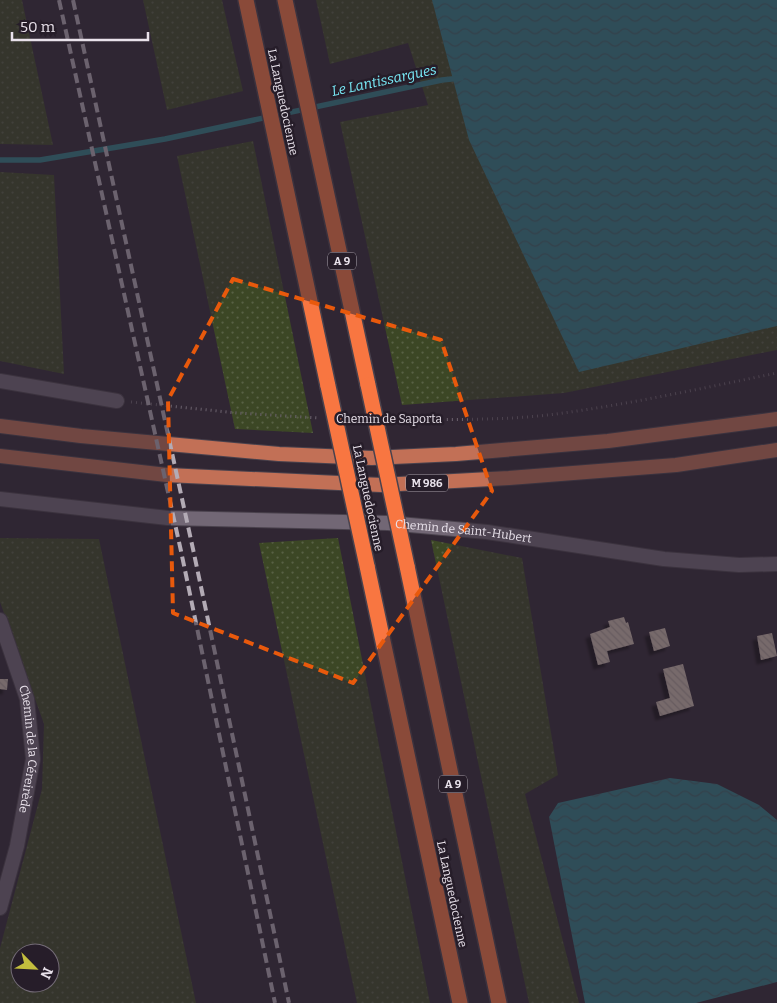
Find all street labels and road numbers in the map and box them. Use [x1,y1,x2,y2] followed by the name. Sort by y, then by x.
[265,47,301,157] street label: La Languedocienne
[328,252,356,270] road number: A 9
[336,412,443,426] street label: Chemin de Saporta
[350,443,386,553] street label: La Languedocienne
[406,474,448,492] road number: M 986
[395,517,533,546] street label: Chemin de Saint-Hubert
[16,683,40,814] street label: Chemin de la Céreirède
[439,776,467,792] road number: A 9
[434,839,470,949] street label: La Languedocienne

